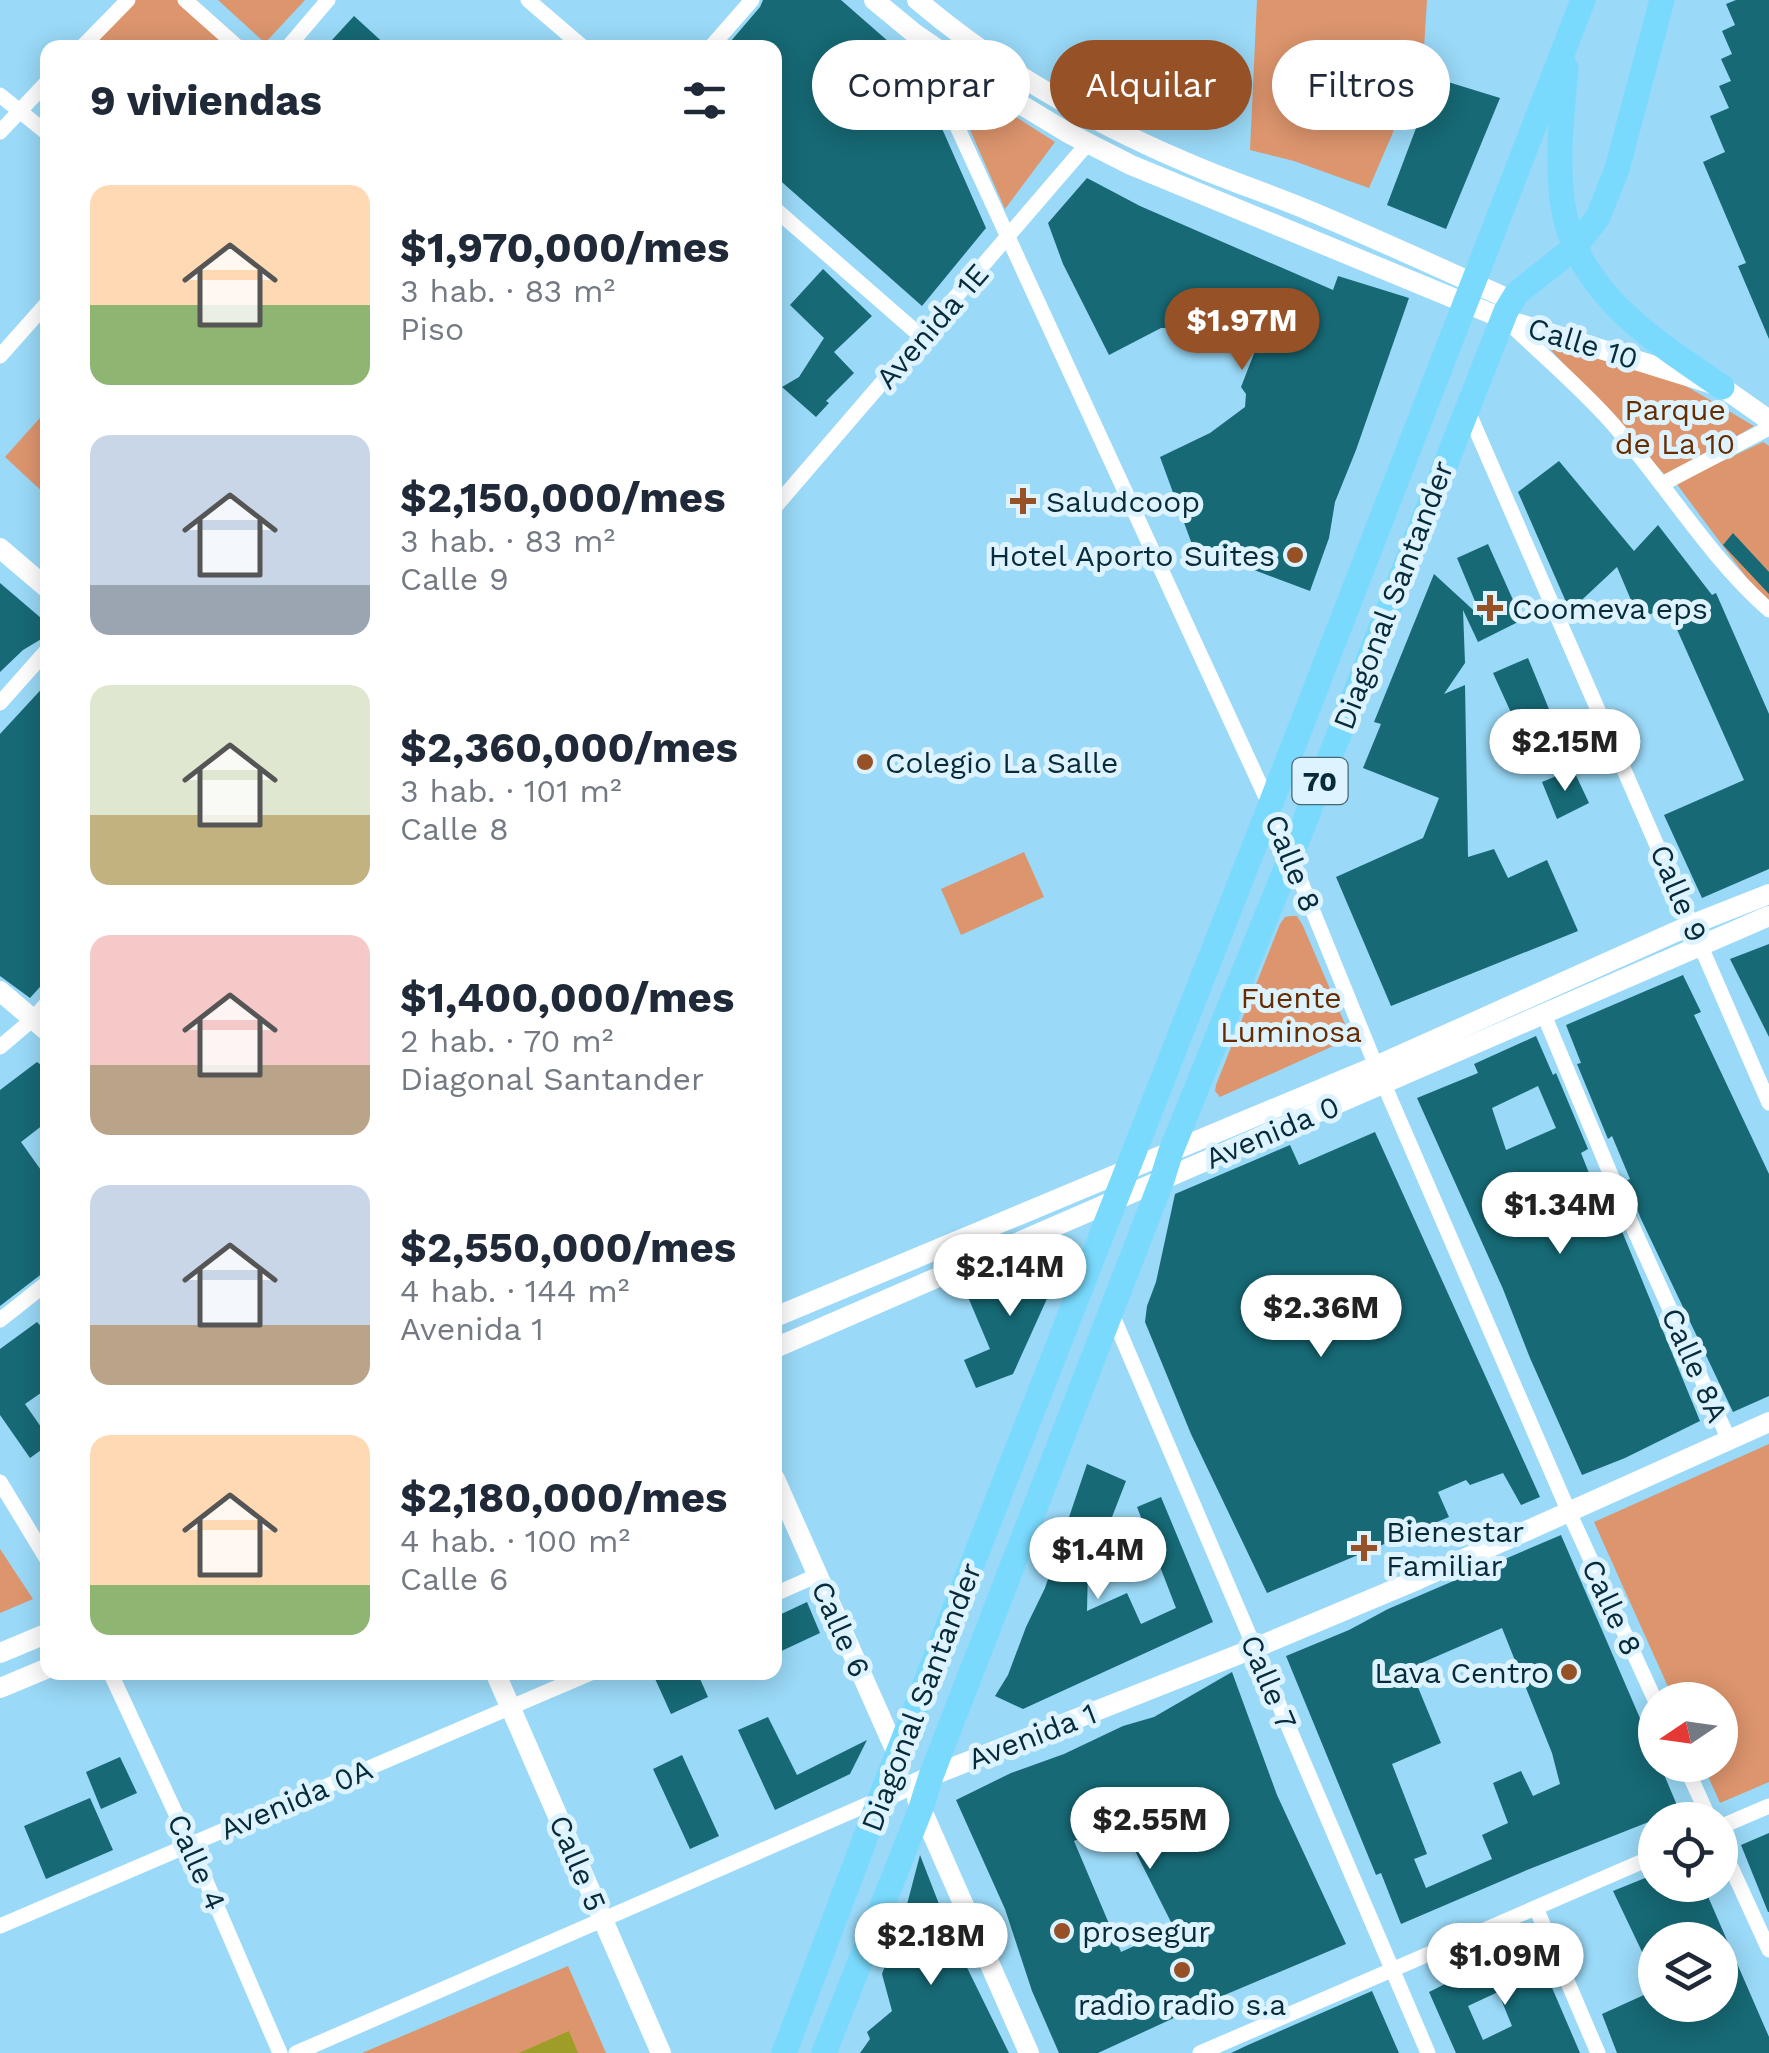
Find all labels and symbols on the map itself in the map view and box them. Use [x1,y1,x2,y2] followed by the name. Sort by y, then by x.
[868,256,996,396] street label: Avenida 1E
[1161,288,1323,373] pin: $1.97M
[1524,310,1642,376] street label: Calle 10
[1615,392,1735,461] park label: Parque de La 10
[1326,456,1460,734] street label: Diagonal Santander
[1046,484,1200,519] place label: Saludcoop
[1010,488,1036,514] marker: Saludcoop
[988,538,1275,573] place label: Hotel Aporto Suites
[1284,544,1306,566] marker: Hotel Aporto Suites
[1512,591,1708,626] place label: Coomeva eps
[1477,595,1503,621] marker: Coomeva eps
[1484,709,1646,794] pin: $2.15M
[885,745,1118,780] place label: Colegio La Salle
[854,751,876,773] marker: Colegio La Salle
[1292,758,1348,804] road number: 70
[1258,809,1328,917] street label: Calle 8
[1643,839,1715,947] street label: Calle 9
[1220,980,1362,1049] park label: Fuente Luminosa
[1200,1088,1344,1176] street label: Avenida 0
[1479,1172,1641,1257] pin: $1.34M
[929,1234,1091,1319] pin: $2.14M
[1240,1275,1402,1360] pin: $2.36M
[1654,1302,1736,1428] street label: Calle 8A
[1386,1514,1524,1583] place label: Bienestar Familiar
[1028,1517,1168,1602] pin: $1.4M
[1351,1535,1377,1561] marker: Bienestar Familiar
[1575,1553,1649,1661] street label: Calle 8
[854,1558,988,1836] street label: Diagonal Santander
[804,1575,878,1683] street label: Calle 6
[1234,1630,1304,1734] street label: Calle 7
[1374,1655,1549,1690] place label: Lava Centro
[1558,1661,1580,1683] marker: Lava Centro
[1638,1682,1738,1782] north arrow
[963,1696,1101,1776] street label: Avenida 1
[215,1751,378,1847] street label: Avenida 0A
[1069,1787,1231,1872] pin: $2.55M
[160,1808,234,1916] street label: Calle 4
[542,1810,614,1916] street label: Calle 5
[850,1903,1012,1988] pin: $2.18M
[1082,1914,1210,1949] place label: prosegur
[1051,1920,1073,1942] marker: prosegur
[1424,1923,1586,2008] pin: $1.09M
[1171,1959,1193,1981] marker: radio radio s.a
[1078,1987,1286,2022] place label: radio radio s.a

